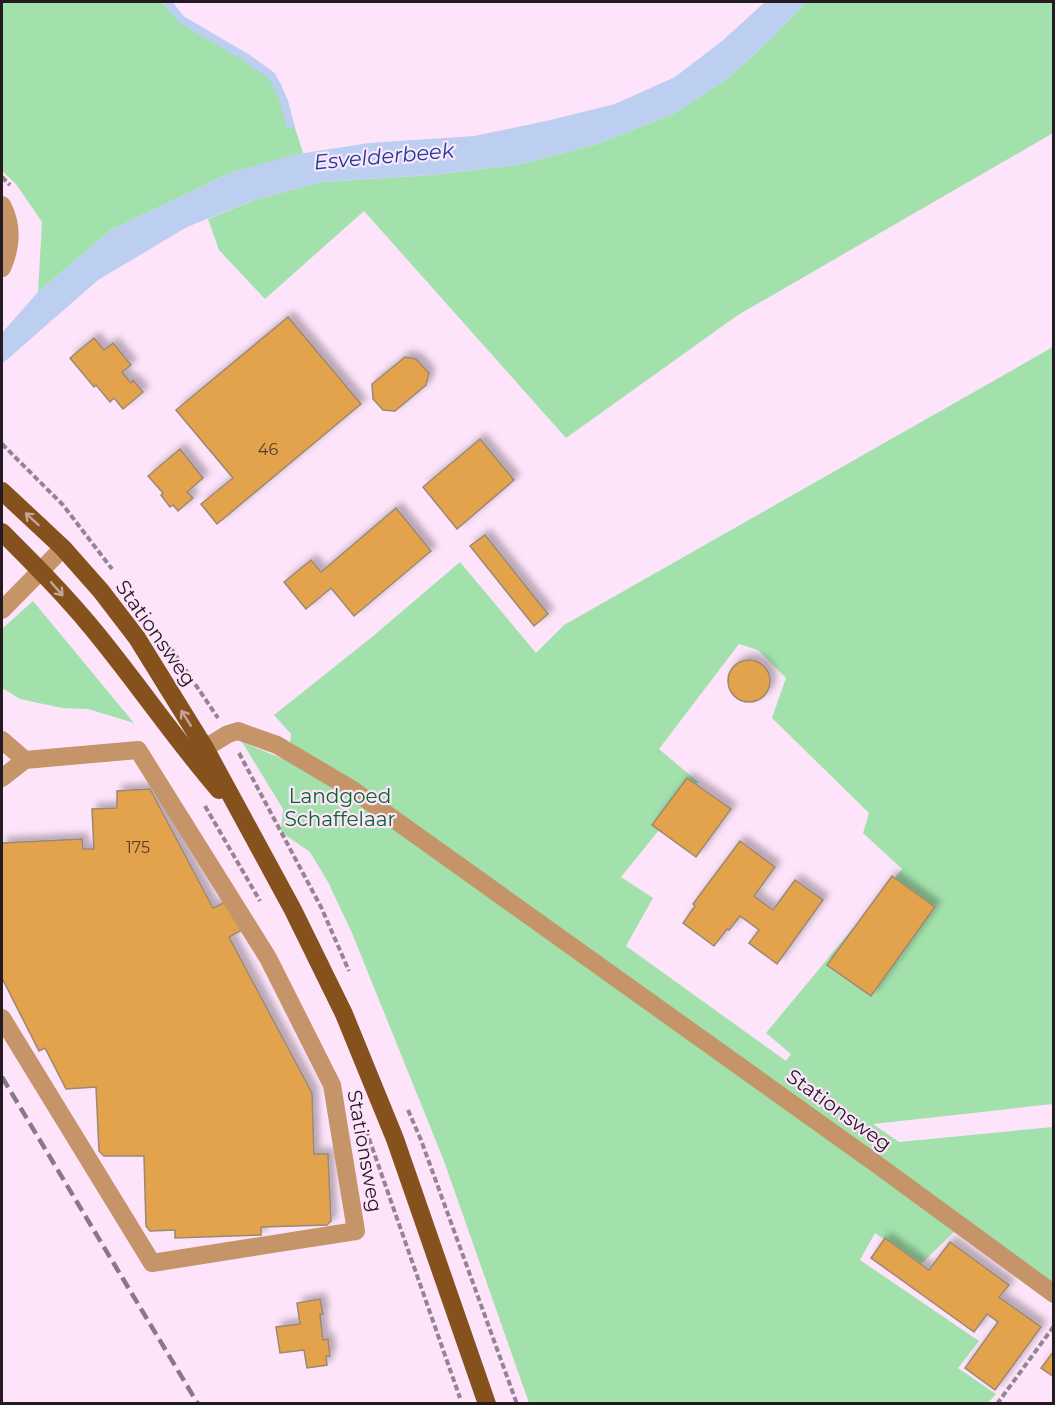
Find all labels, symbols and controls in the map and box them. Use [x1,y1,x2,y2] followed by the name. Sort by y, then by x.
[313,137,457,175] water label: Esvelderbeek
[258,440,278,459] house number: 46
[25,512,40,526] one-way arrow
[111,575,201,691] street label: Stationsweg
[50,581,64,596] one-way arrow
[180,710,193,727] one-way arrow
[284,784,396,831] park label: Landgoed Schaffelaar
[126,838,150,857] house number: 175
[782,1064,896,1156] street label: Stationsweg
[342,1088,388,1214] street label: Stationsweg

